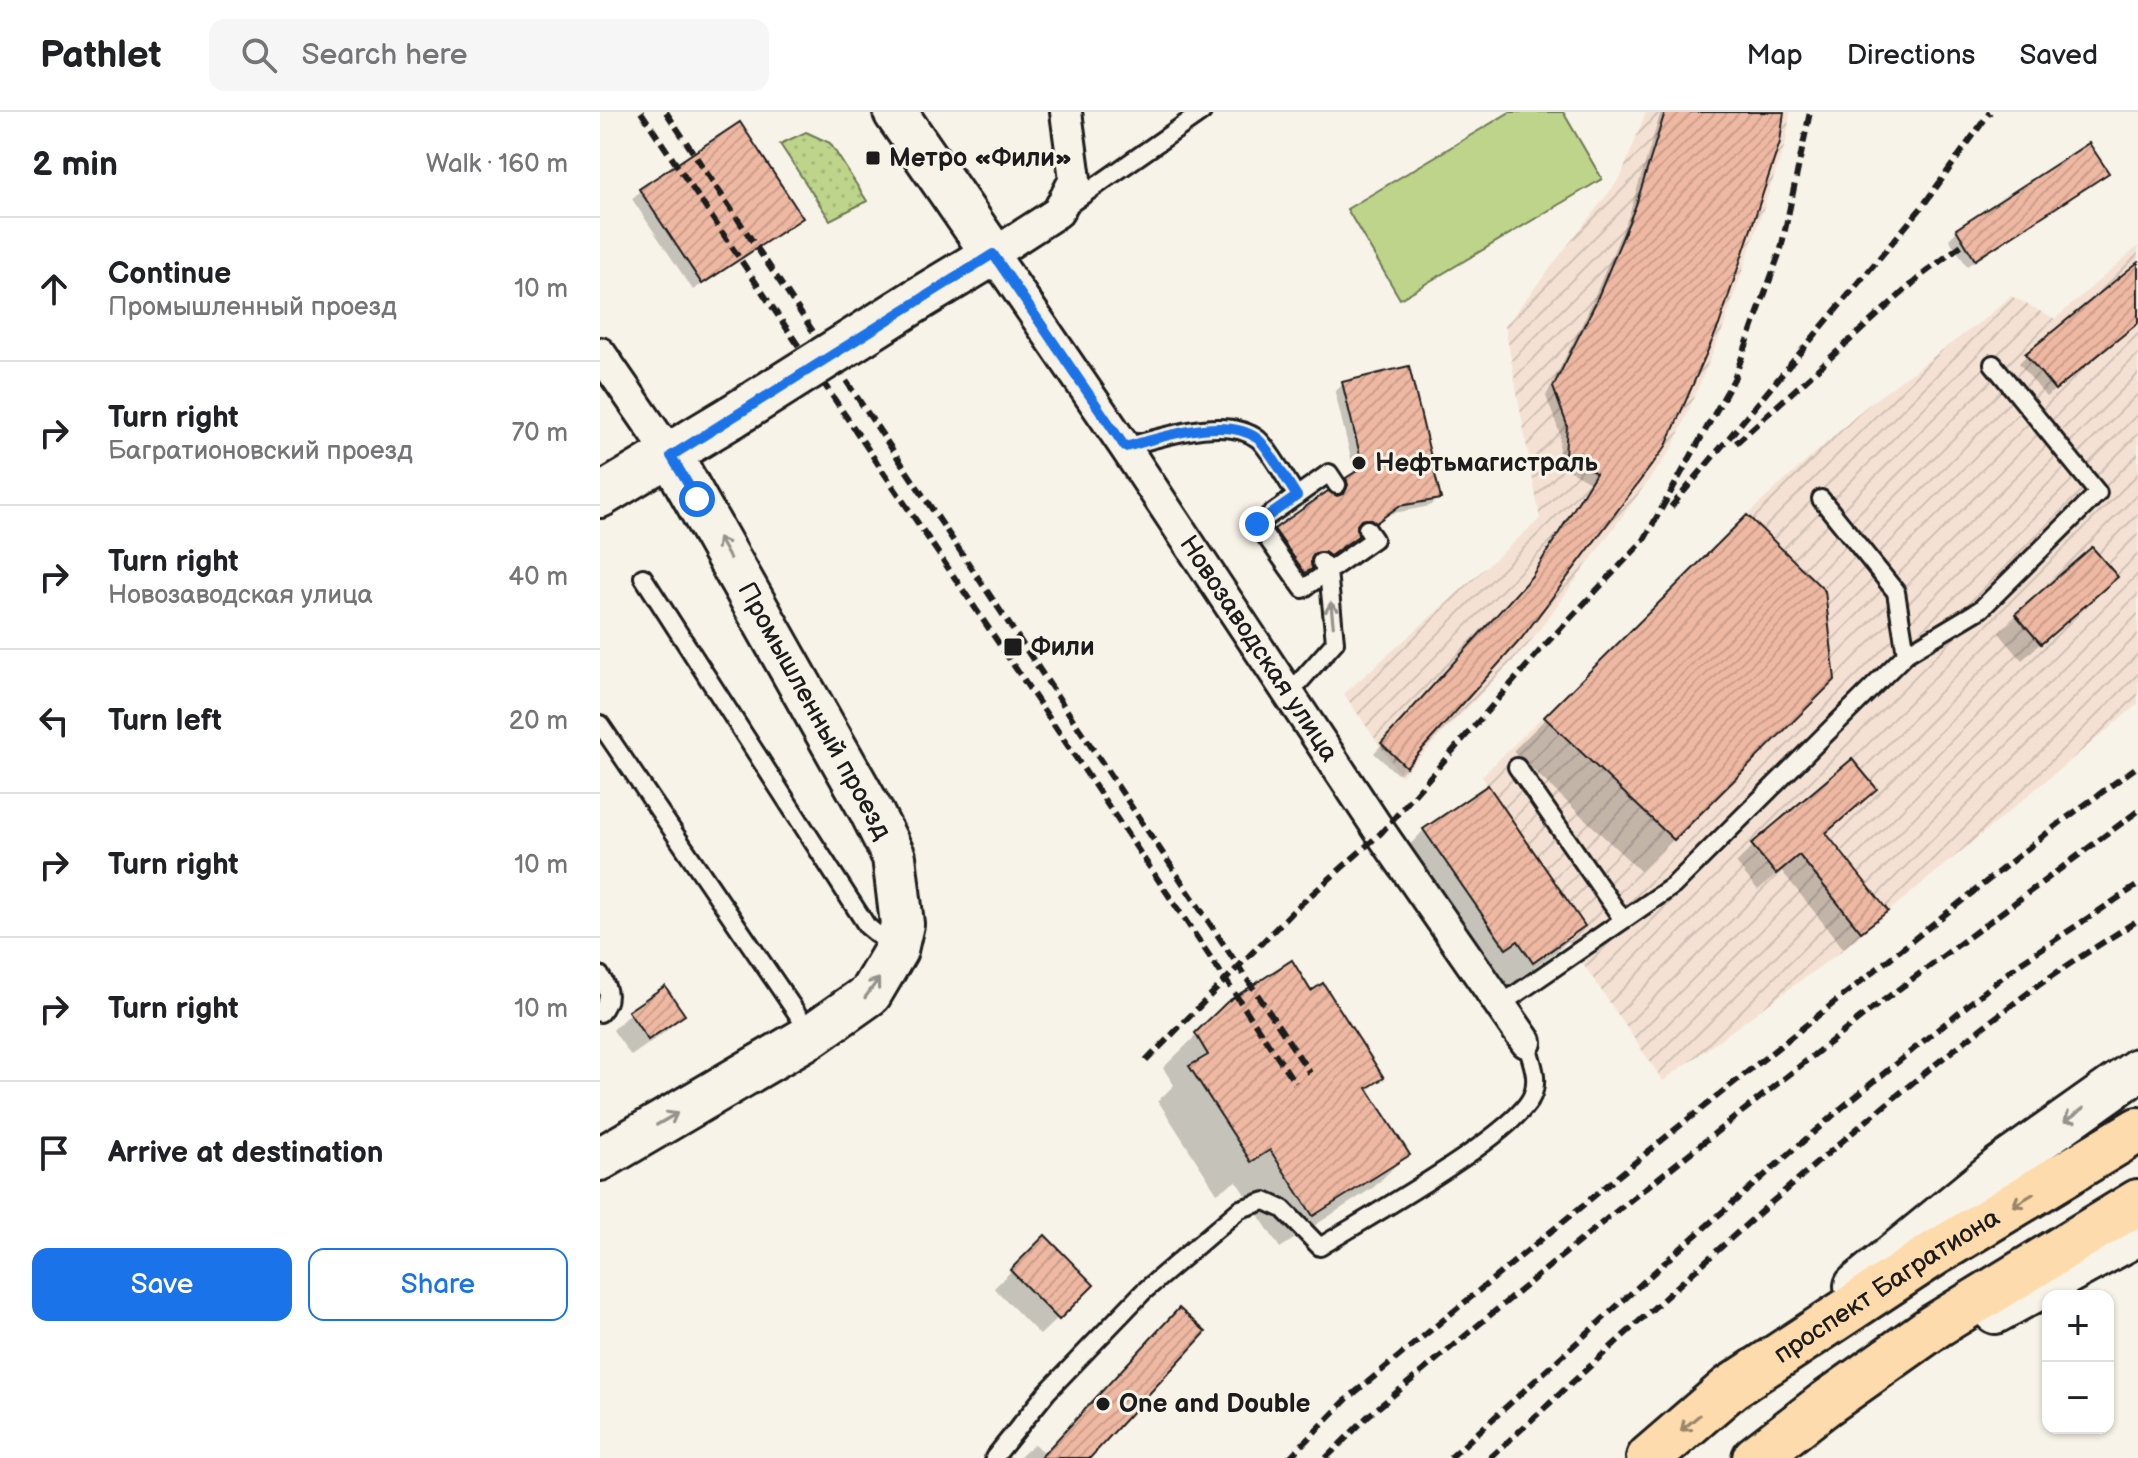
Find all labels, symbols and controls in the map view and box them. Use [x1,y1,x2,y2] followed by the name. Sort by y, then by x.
[209,19,769,91] search box
[40,33,161,78] text: Pathlet
[237,33,281,77] icon: search
[301,37,468,73] text: Search here
[1746,39,1803,72] text: Map
[1847,39,1975,72] text: Directions
[2019,39,2098,72] text: Saved
[889,143,1072,174] place label: Метро «Фили»
[32,144,118,185] text: 2 min
[426,149,568,180] text: Walk · 160 m
[864,149,882,167] marker: Метро «Фили»
[108,256,231,292] text: Continue
[32,267,76,311] icon: ahead
[514,274,568,305] text: 10 m
[108,292,397,323] text: Промышленный проезд
[108,400,239,436] text: Turn right
[32,411,76,455] icon: right
[511,418,568,449] text: 70 m
[108,436,413,467] text: Багратионовский проезд
[1375,448,1598,479] place label: Нефтьмагистраль
[1350,454,1368,472] marker: Нефтьмагистраль
[679,481,715,517] route start
[1239,506,1275,542] route end
[1173,530,1345,768] street label: Новозаводская улица
[716,536,731,560] one-way arrow
[108,544,239,580] text: Turn right
[32,555,76,599] icon: right
[508,562,568,593] text: 40 m
[730,577,898,845] street label: Промышленный проезд
[108,580,373,611] text: Новозаводская улица
[1325,601,1340,628] one-way arrow
[1031,632,1095,663] place label: Фили
[1002,636,1024,658] marker: Фили
[32,699,76,743] icon: left
[108,703,222,739] text: Turn left
[509,706,568,737] text: 20 m
[32,843,76,887] icon: right
[108,847,239,883] text: Turn right
[514,850,568,881] text: 10 m
[863,978,880,999] one-way arrow
[32,987,76,1031] icon: right
[108,991,239,1027] text: Turn right
[514,994,568,1025] text: 10 m
[2064,1107,2086,1123] one-way arrow
[655,1111,678,1127] one-way arrow
[32,1131,76,1175] icon: arrive
[108,1135,384,1171] text: Arrive at destination
[2012,1192,2035,1208] one-way arrow
[1768,1202,2005,1370] street label: проспект Багратиона
[32,1248,292,1321] button: Save
[308,1248,568,1321] button: Share
[2042,1290,2114,1434] map controls
[2042,1290,2114,1362] button: +
[2042,1362,2114,1434] button: −
[1119,1389,1310,1420] place label: One and Double
[1094,1395,1112,1413] marker: One and Double
[1680,1414,1700,1432] one-way arrow

